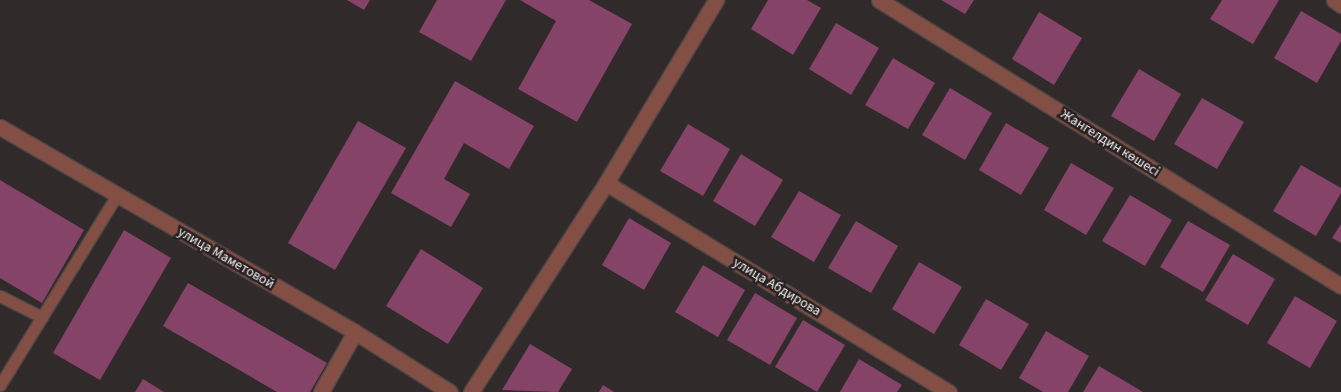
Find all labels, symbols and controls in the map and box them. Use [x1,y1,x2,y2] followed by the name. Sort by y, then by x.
[1057,106,1163,180] street label: Жангелдин көшесі
[175,224,277,292] street label: улица Маметовой
[730,254,824,320] street label: улица Абдирова

